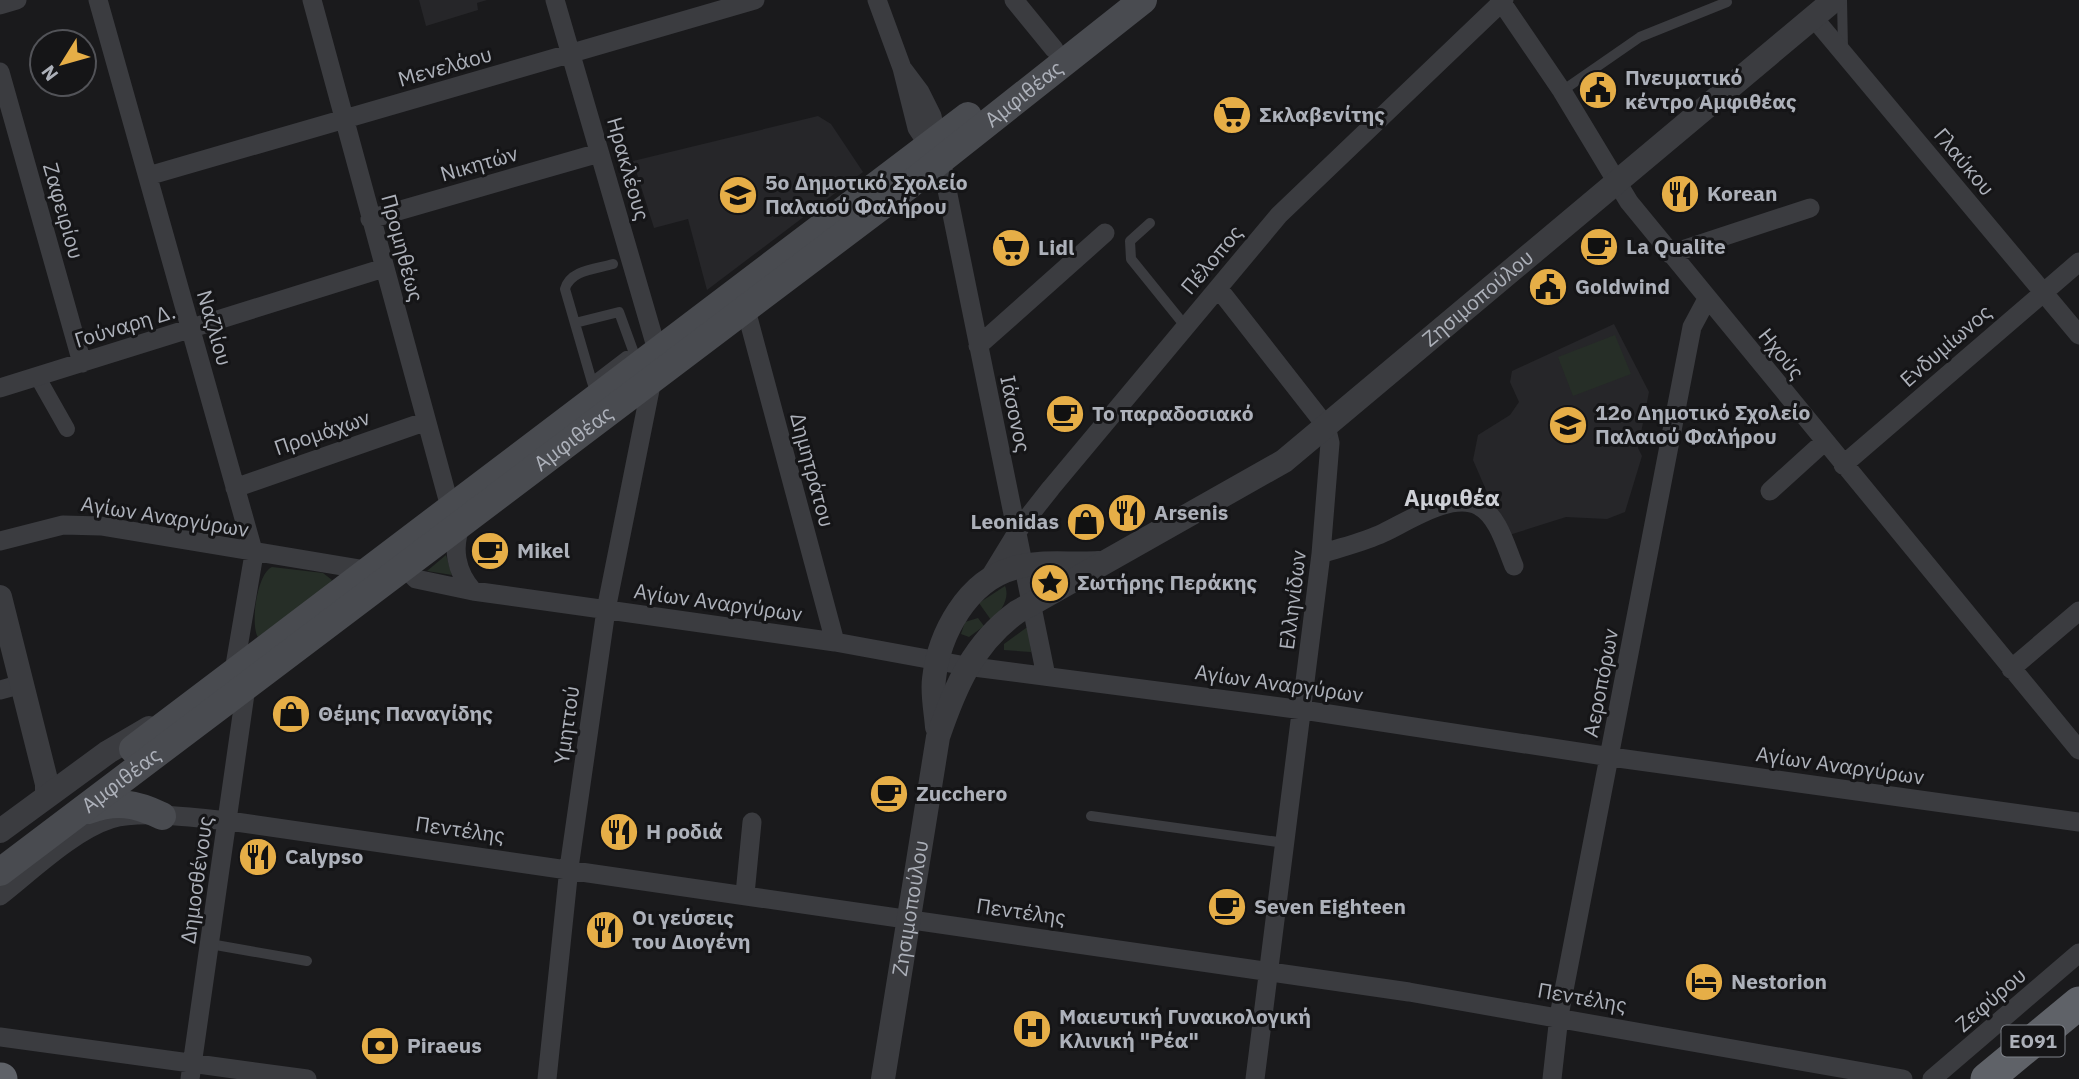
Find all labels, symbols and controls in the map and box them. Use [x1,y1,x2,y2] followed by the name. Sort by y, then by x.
[28,28,98,98] north arrow
[394,39,495,93] street label: Μενελάου
[978,54,1069,133] street label: Αμφιθέας
[36,61,63,86] text: N
[1625,63,1797,115] place label: Πνευματικό κέντρο Αμφιθέας
[1577,69,1619,111] public building icon: Πνευματικό κέντρο Αμφιθέας
[1211,94,1253,136] supermarket icon: Σκλαβενίτης
[1259,100,1385,128] place label: Σκλαβενίτης
[601,114,657,224] street label: Ηρακλέους
[1928,122,2001,201] street label: Γλαύκου
[437,139,521,187] street label: Νικητών
[37,159,91,262] street label: Ζαφειρίου
[765,168,968,220] place label: 5ο Δημοτικό Σχολείο Παλαιού Φαλήρου
[1659,173,1701,215] restaurant icon: Korean
[717,174,759,216] school or university icon: 5ο Δημοτικό Σχολείο Παλαιού Φαλήρου
[1707,179,1778,207] place label: Korean
[375,191,431,305] street label: Προμηθέως
[1174,219,1248,300] street label: Πέλοπος
[1578,226,1620,268] cafe icon: La Qualite
[990,227,1032,269] supermarket icon: Lidl
[1626,232,1726,260] place label: La Qualite
[1038,233,1074,261] place label: Lidl
[1416,243,1539,352] street label: Ζησιμοπούλου
[1527,266,1569,308] public building icon: Goldwind
[1575,272,1670,300] place label: Goldwind
[191,287,239,369] street label: Ναζλίου
[71,296,179,354] street label: Γούναρη Δ.
[1894,298,1997,393] street label: Ενδυμίωνος
[1752,322,1811,385] street label: Ηχούς
[994,373,1038,455] street label: Ιάσονος
[1044,393,1086,435] cafe icon: Το παραδοσιακό
[1595,398,1810,450] place label: 12ο Δημοτικό Σχολείο Παλαιού Φαλήρου
[528,399,619,477] street label: Αμφιθέας
[1092,399,1254,427] place label: Το παραδοσιακό
[270,403,374,462] street label: Προμάχων
[1547,404,1589,446] school or university icon: 12ο Δημοτικό Σχολείο Παλαιού Φαλήρου
[784,409,842,530] street label: Δημητράτου
[1404,482,1500,512] district label: Αμφιθέα
[79,489,251,543] street label: Αγίων Αναργύρων
[1106,492,1148,534] restaurant icon: Arsenis
[1154,498,1228,526] place label: Arsenis
[1065,501,1107,543] shop icon: Leonidas
[971,507,1059,535] place label: Leonidas
[469,530,511,572] cafe icon: Mikel
[517,536,570,564] place label: Mikel
[1272,548,1312,651] street label: Ελληνίδων
[1029,562,1071,604] place icon: Σωτήρης Περάκης
[1077,568,1257,596] place label: Σωτήρης Περάκης
[632,576,804,628] street label: Αγίων Αναργύρων
[1576,626,1624,740] street label: Αεροπόρων
[1193,657,1365,709] street label: Αγίων Αναργύρων
[547,684,585,766] street label: Υμηττού
[270,693,312,735] shop icon: Θέμης Παναγίδης
[318,699,493,727] place label: Θέμης Παναγίδης
[1754,739,1926,791] street label: Αγίων Αναργύρων
[75,740,166,819] street label: Αμφιθέας
[868,773,910,815] cafe icon: Zucchero
[916,779,1007,807] place label: Zucchero
[414,809,507,849] street label: Πεντέλης
[598,811,640,853] restaurant icon: Η ροδιά
[173,814,219,946] street label: Δημοσθένους
[646,817,723,845] place label: Η ροδιά
[237,836,279,878] restaurant icon: Calypso
[885,838,934,978] street label: Ζησιμοπούλου
[285,842,363,870] place label: Calypso
[1206,886,1248,928] cafe icon: Seven Eighteen
[975,891,1068,931] street label: Πεντέλης
[1254,892,1406,920] place label: Seven Eighteen
[632,903,751,955] place label: Οι γεύσεις του Διογένη
[584,909,626,951] restaurant icon: Οι γεύσεις του Διογένη
[1683,961,1725,1003] hotel icon: Nestorion
[1949,961,2032,1038] street label: Ζεφύρου
[1731,967,1827,995] place label: Nestorion
[1535,975,1629,1019] street label: Πεντέλης
[1059,1002,1311,1054] place label: Μαιευτική Γυναικολογική Κλινική "Ρέα"
[1011,1008,1053,1050] hospital icon: Μαιευτική Γυναικολογική Κλινική "Ρέα"
[359,1025,401,1067] bank icon: Piraeus
[2002,1026,2064,1056] road number: ΕΟ91
[407,1031,482,1059] place label: Piraeus

